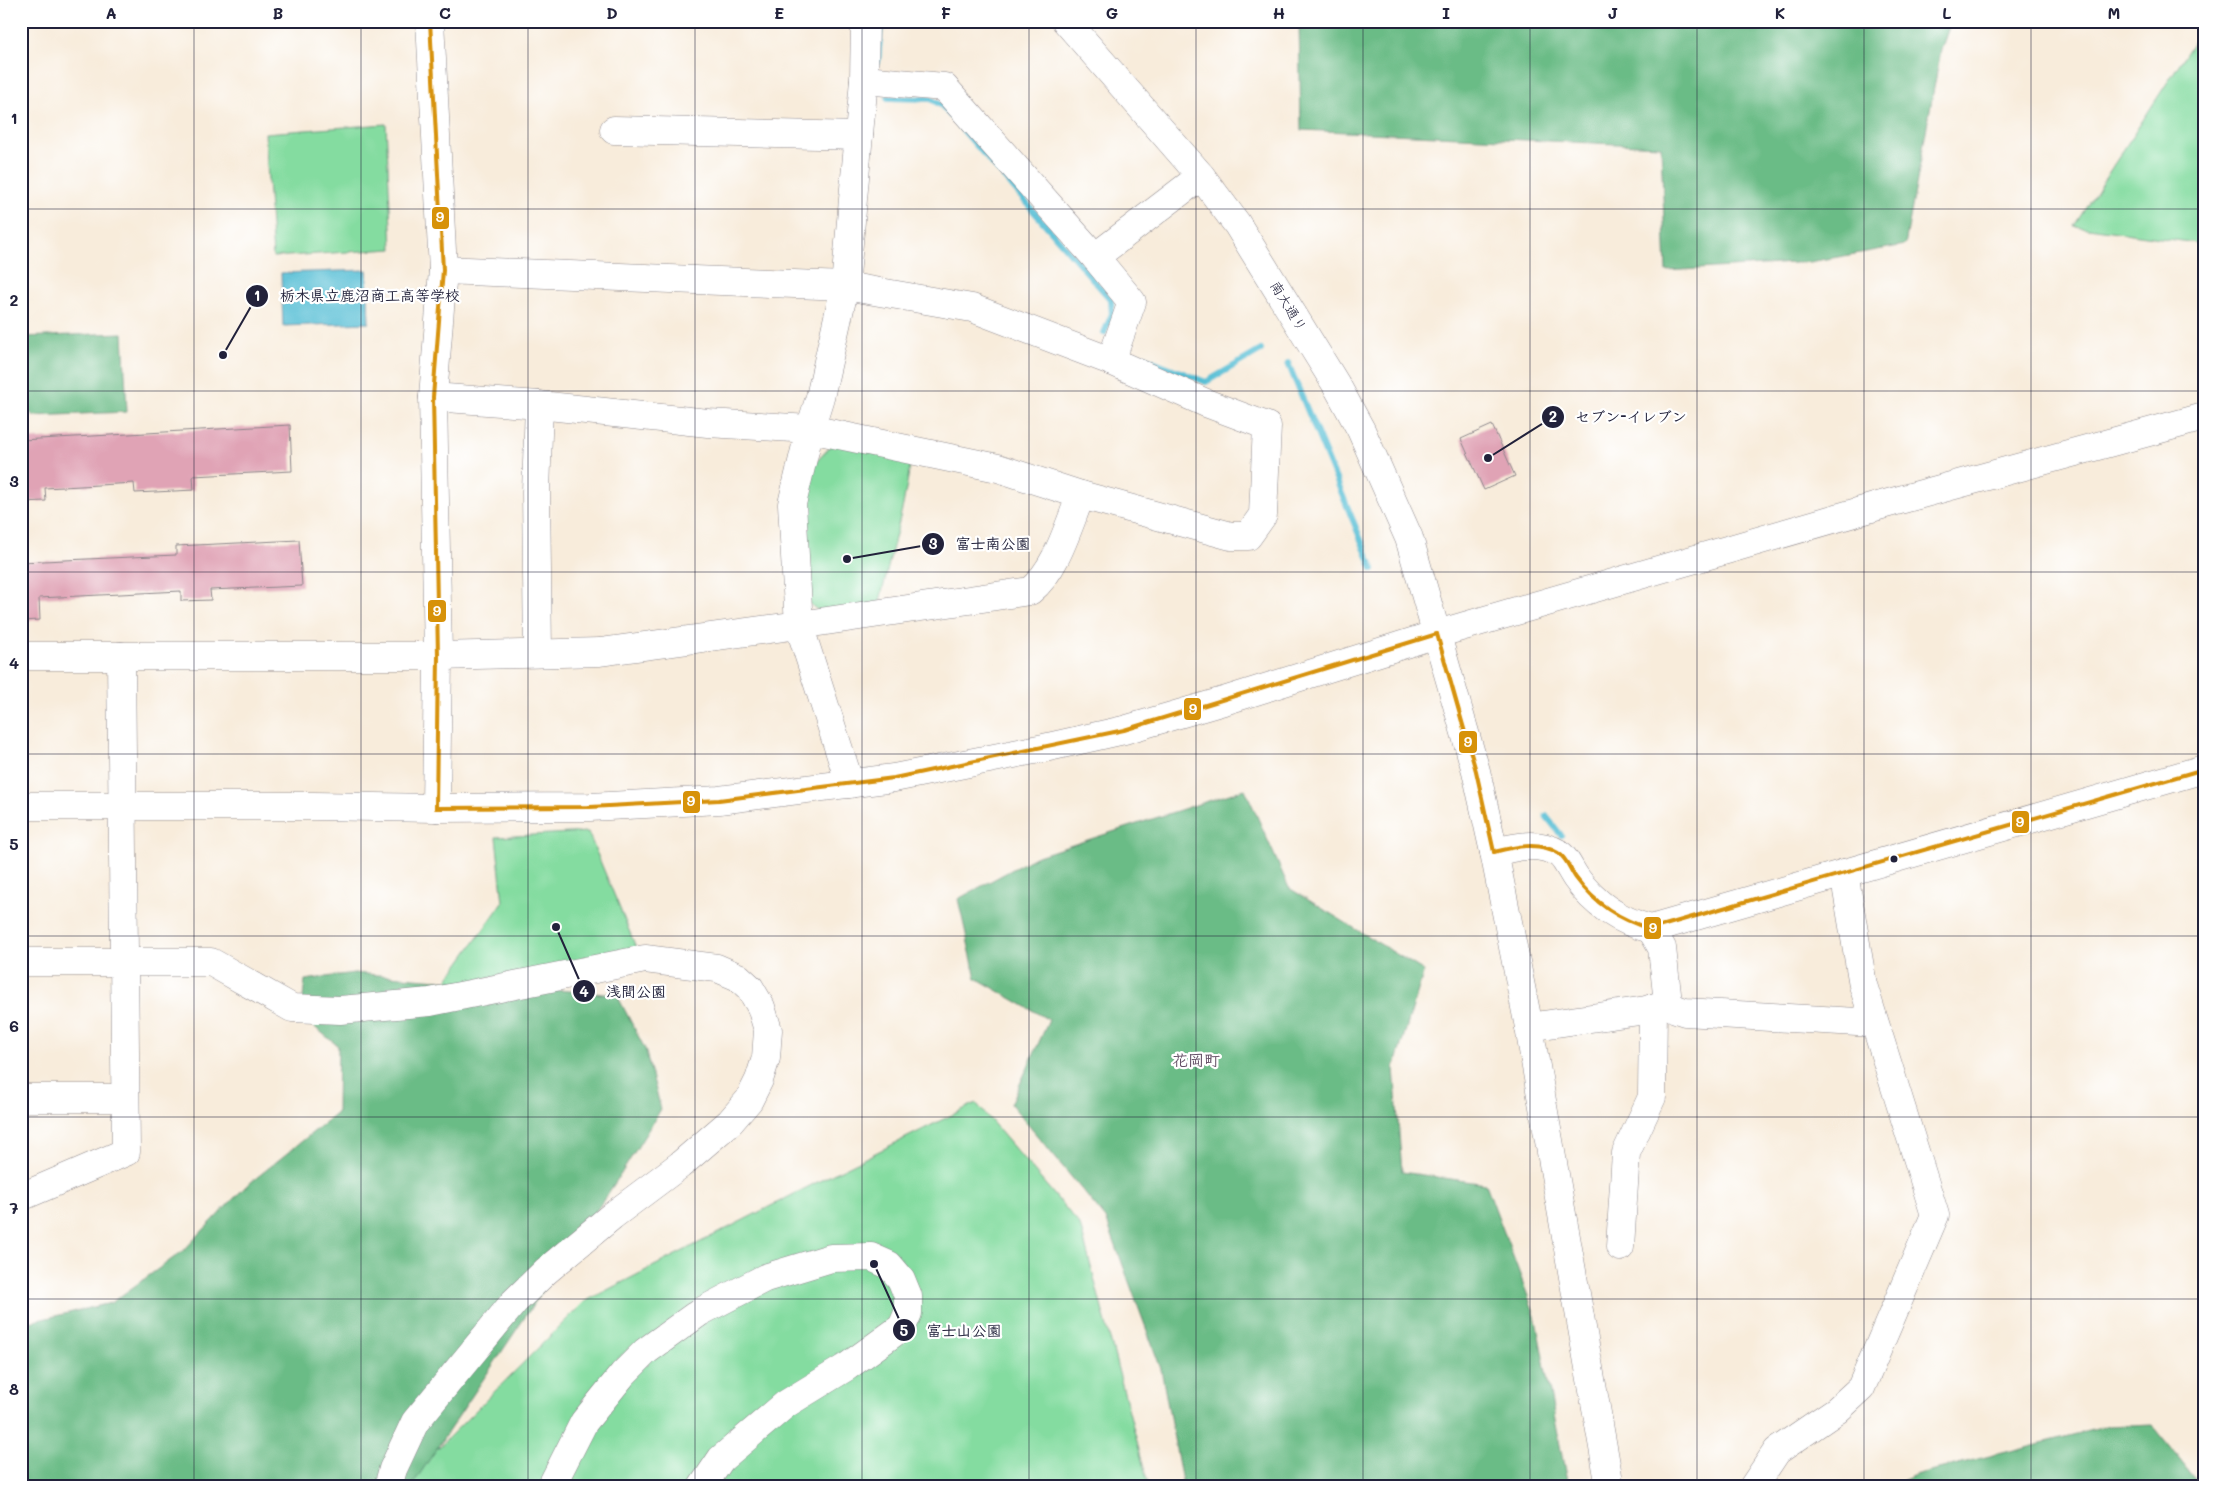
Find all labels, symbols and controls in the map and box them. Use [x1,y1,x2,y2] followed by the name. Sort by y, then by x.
[105,2,117,23] text: A
[273,2,283,23] text: B
[439,2,451,23] text: C
[606,2,618,23] text: D
[774,2,784,23] text: E
[941,2,951,23] text: F
[1106,2,1118,23] text: G
[1273,2,1285,23] text: H
[1442,2,1450,23] text: I
[1608,2,1618,23] text: J
[1775,2,1785,23] text: K
[1942,2,1952,23] text: L
[2108,2,2120,23] text: M
[10,107,18,128] text: 1
[431,206,450,230] line badge: 9
[436,207,445,226] text: 9
[1266,277,1312,335] street label: 南大通り
[245,281,470,311] callout: 栃木県立鹿沼商工高等学校
[254,285,260,305] text: 1
[280,285,460,305] text: 栃木県立鹿沼商工高等学校
[10,289,19,310] text: 2
[1540,402,1696,432] callout: セブン-イレブン
[1549,406,1557,426] text: 2
[1575,406,1687,426] text: セブン-イレブン
[9,470,19,491] text: 3
[920,529,1040,559] callout: 富士南公園
[928,533,938,553] text: 3
[955,533,1031,553] text: 富士南公園
[427,599,447,623] line badge: 9
[433,601,442,620] text: 9
[9,652,19,673] text: 4
[1183,697,1202,721] line badge: 9
[1189,699,1198,718] text: 9
[1458,730,1478,754] line badge: 9
[1464,732,1473,751] text: 9
[682,790,701,814] line badge: 9
[687,791,696,810] text: 9
[2011,810,2030,834] line badge: 9
[2016,812,2025,831] text: 9
[9,833,19,854] text: 5
[1889,854,1899,864] unlabelled marker
[1643,916,1662,940] line badge: 9
[1649,918,1658,937] text: 9
[571,976,676,1006] callout: 浅間公園
[579,981,589,1001] text: 4
[606,981,666,1001] text: 浅間公園
[9,1015,19,1036] text: 6
[1172,1049,1220,1070] district label: 花岡町
[10,1197,19,1218] text: 7
[892,1315,1012,1345] callout: 富士山公園
[900,1320,909,1340] text: 5
[926,1320,1002,1340] text: 富士山公園
[9,1378,19,1399] text: 8

